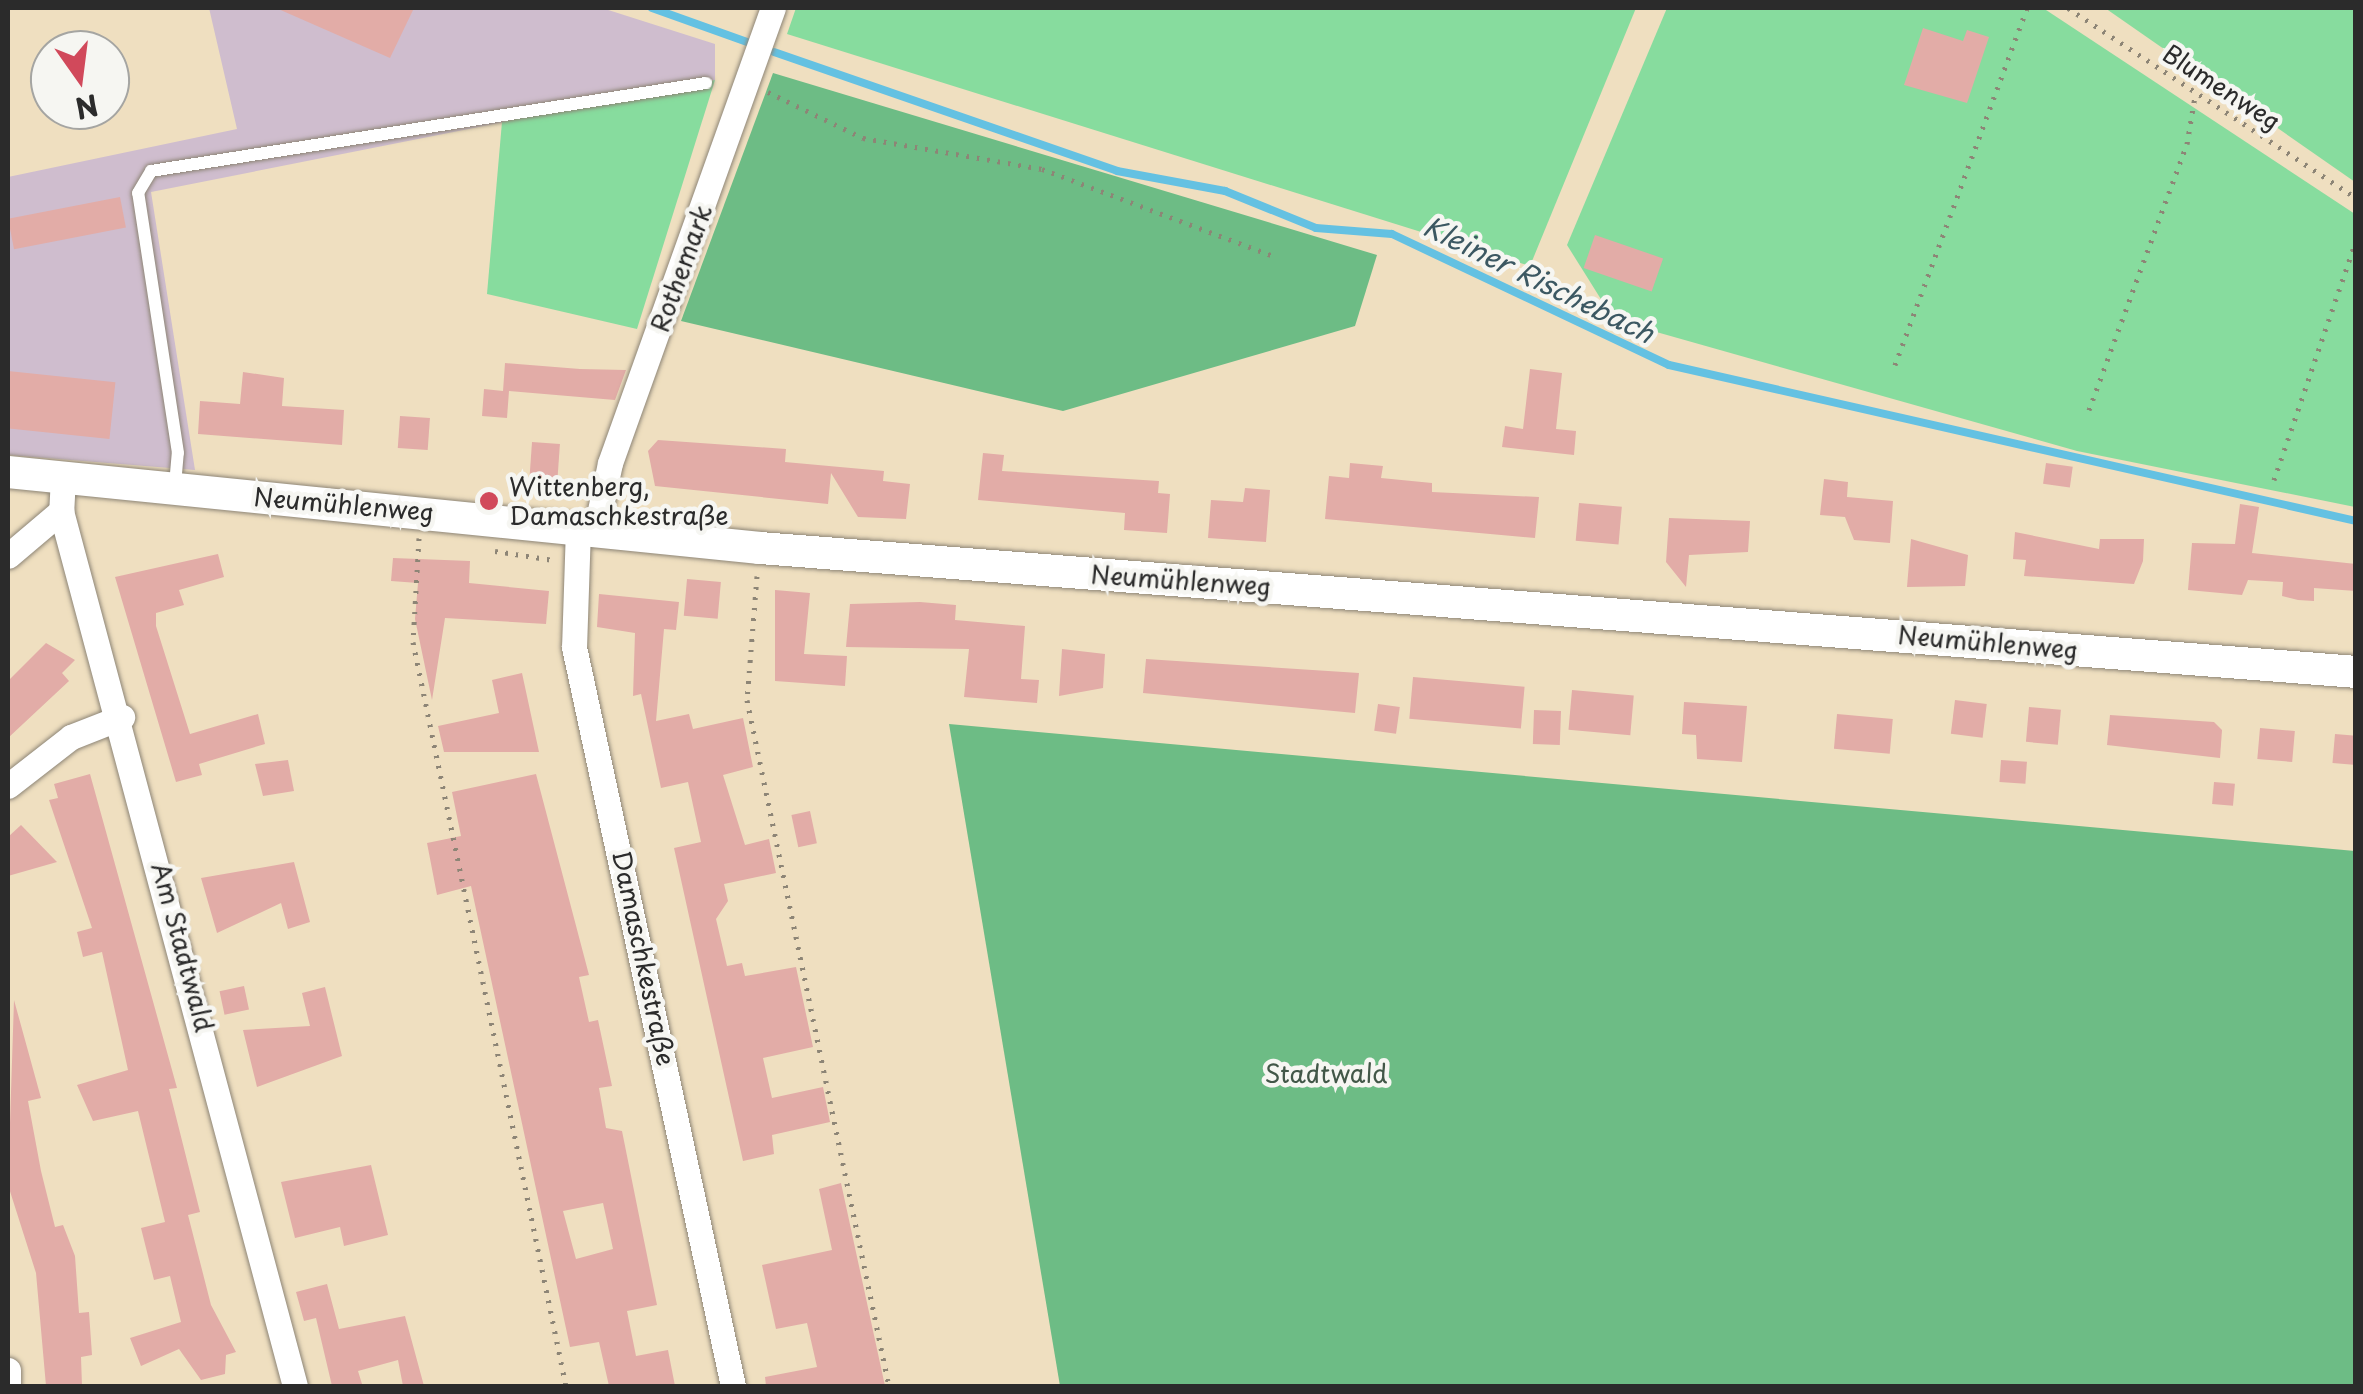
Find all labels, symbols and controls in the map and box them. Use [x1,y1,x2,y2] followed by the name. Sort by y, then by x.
[30,30,130,130] north arrow
[2158,38,2286,136] street label: Blumenweg
[71,84,103,131] text: N
[644,200,718,336] street label: Rothemark
[1418,209,1660,349] water label: Kleiner Rischebach
[509,472,728,531] place label: Wittenberg, Damaschkestraße
[253,481,435,527] street label: Neumühlenweg
[478,490,500,512] marker: Wittenberg, Damaschkestraße
[1090,559,1272,601] street label: Neumühlenweg
[1897,619,2079,665] street label: Neumühlenweg
[607,848,681,1068] street label: Damaschkestraße
[146,859,220,1035] street label: Am Stadtwald
[1264,1058,1388,1088] park label: Stadtwald

